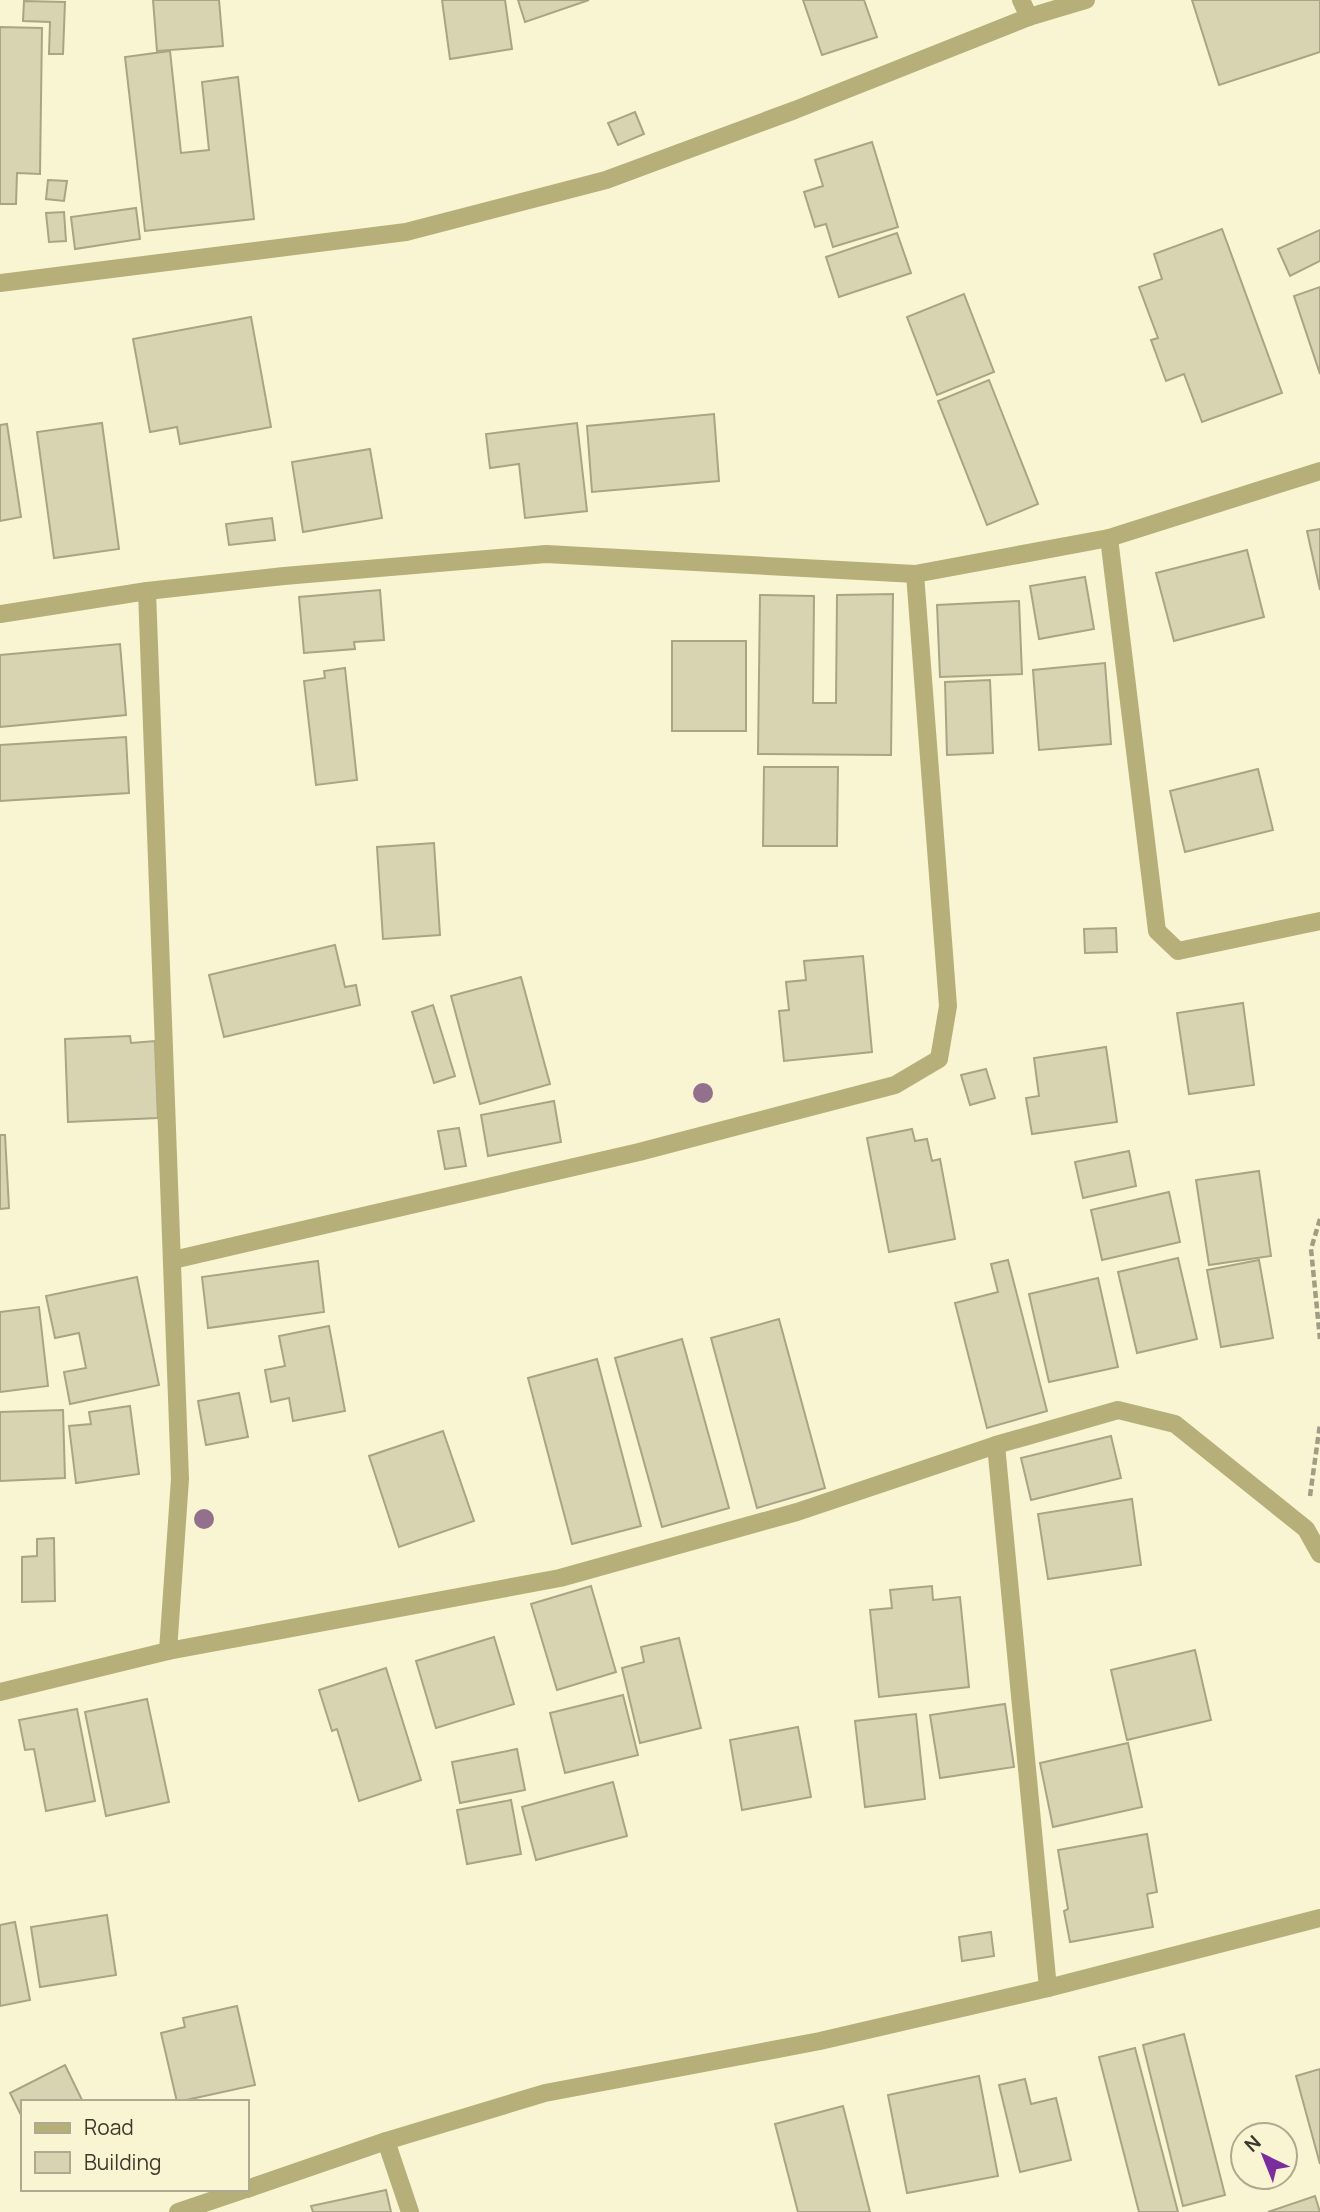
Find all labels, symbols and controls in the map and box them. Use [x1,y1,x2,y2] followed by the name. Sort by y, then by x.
[21,2100,248,2191] legend
[84,2113,134,2141] text: Road
[1229,2121,1299,2191] north arrow
[1239,2129,1266,2158] text: N
[84,2148,161,2176] text: Building

